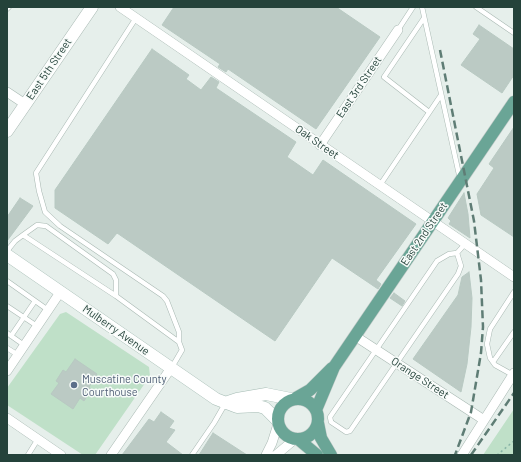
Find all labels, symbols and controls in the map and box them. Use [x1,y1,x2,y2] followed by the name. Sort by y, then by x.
[24,36,74,102] street label: East 5th Street
[334,54,384,120] street label: East 3rd Street
[293,122,341,162] street label: Oak Street
[398,200,450,268] street label: East 2nd Street
[80,302,152,358] street label: Mulberry Avenue
[389,354,451,402] street label: Orange Street
[82,372,167,398] place label: Muscatine County Courthouse
[69,380,79,390] marker: Muscatine County Courthouse

